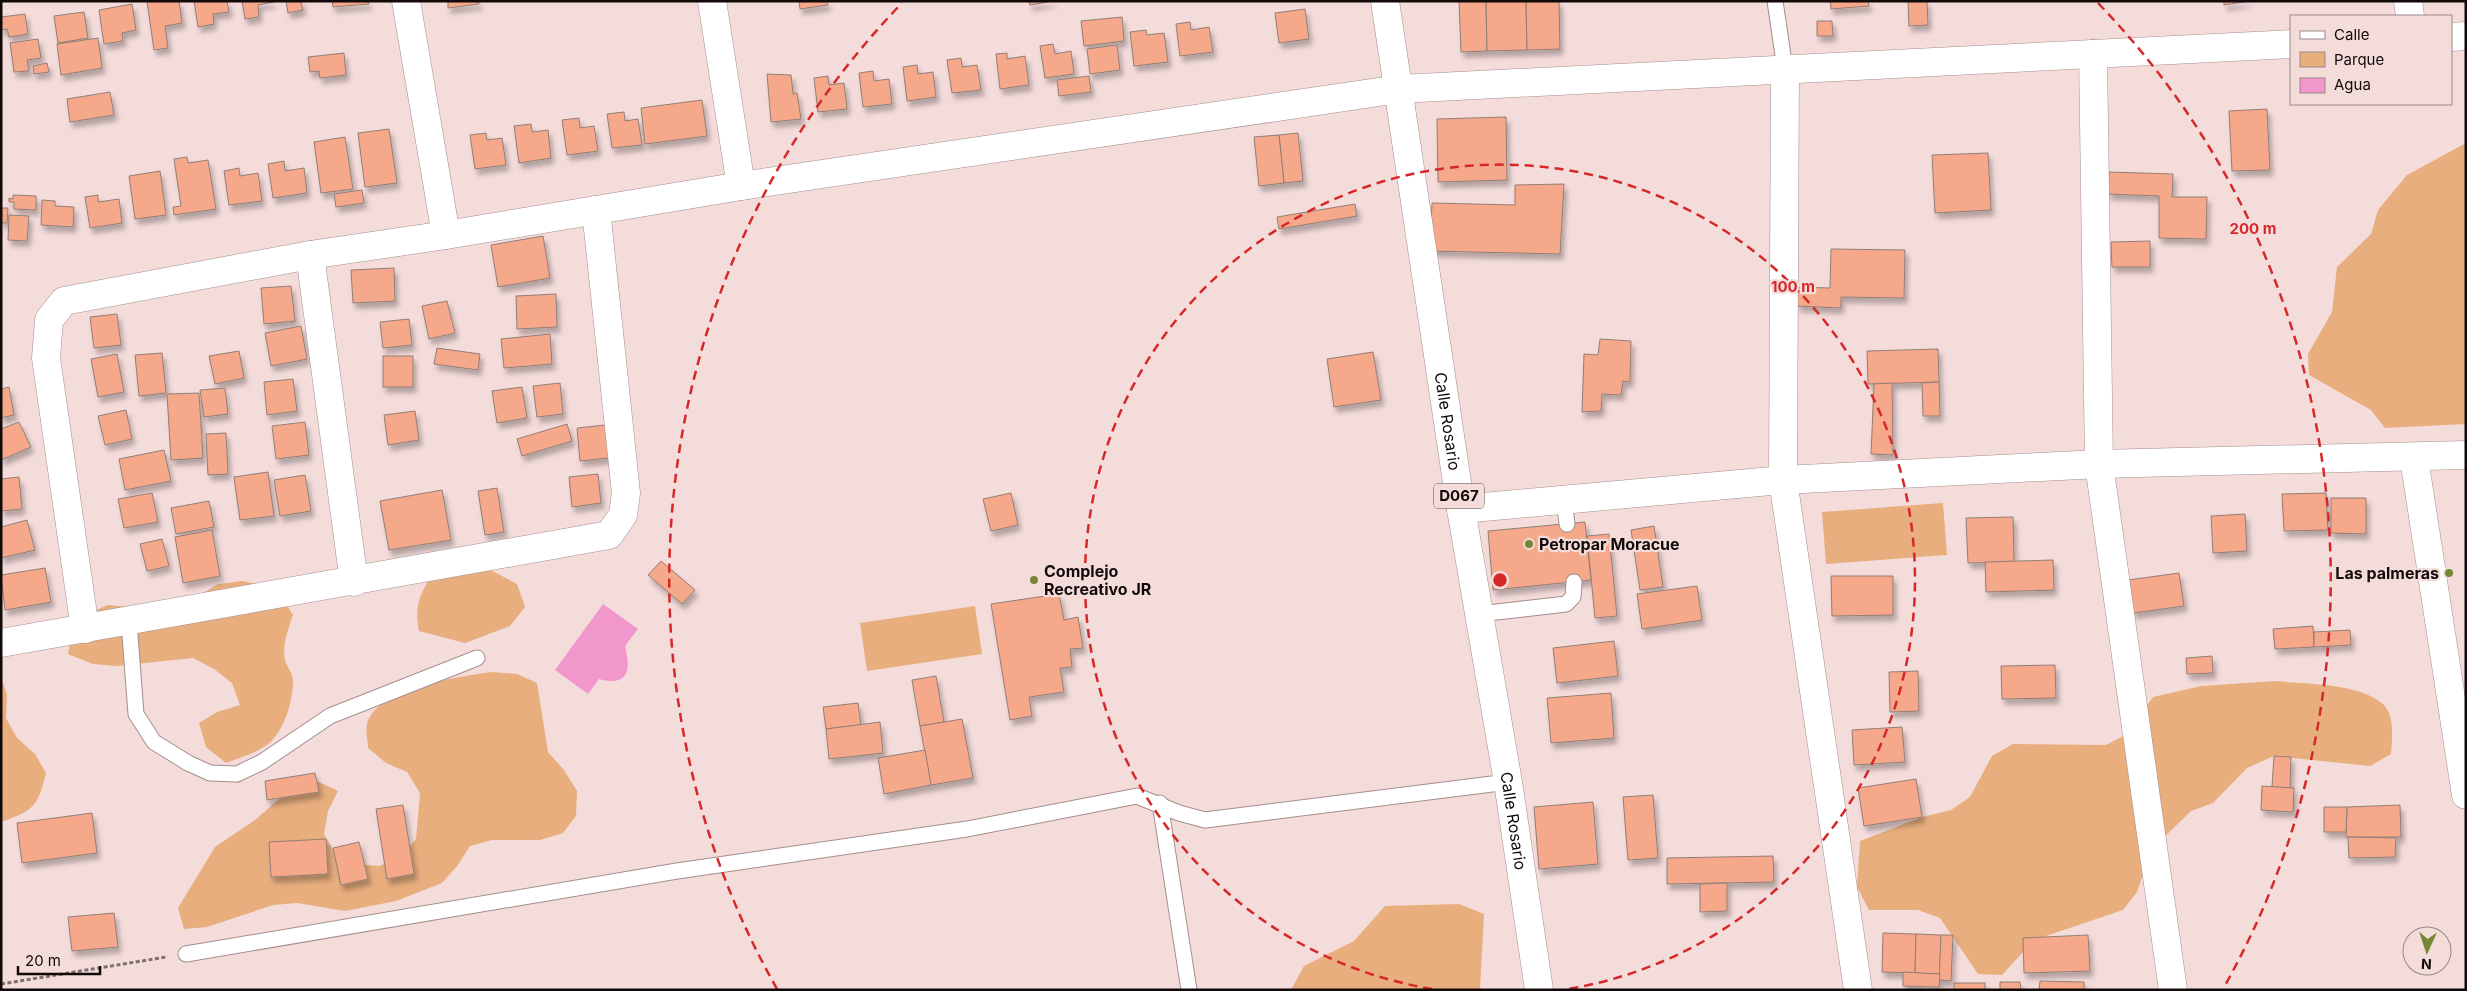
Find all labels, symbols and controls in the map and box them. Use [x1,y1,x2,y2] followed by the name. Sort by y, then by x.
[2290,15,2452,105] legend
[2334,25,2369,44] text: Calle
[2334,50,2384,69] text: Parque
[2334,75,2371,94] text: Agua
[2230,219,2276,238] text: 200 m
[1771,277,1815,296] text: 100 m
[1431,371,1465,472] street label: Calle Rosario
[1434,484,1484,508] road number: D067
[1539,534,1680,554] place label: Petropar Moracue
[1523,538,1535,550] marker: Petropar Moracue
[1044,561,1152,599] place label: Complejo Recreativo JR
[2335,563,2439,583] place label: Las palmeras
[2443,567,2455,579] marker: Las palmeras
[1491,571,1509,589] centre of rings
[1028,574,1040,586] marker: Complejo Recreativo JR
[1496,770,1531,871] street label: Calle Rosario
[2402,926,2452,976] north arrow
[18,944,100,976] scale bar
[25,951,61,970] text: 20 m
[2421,956,2432,973] text: N

